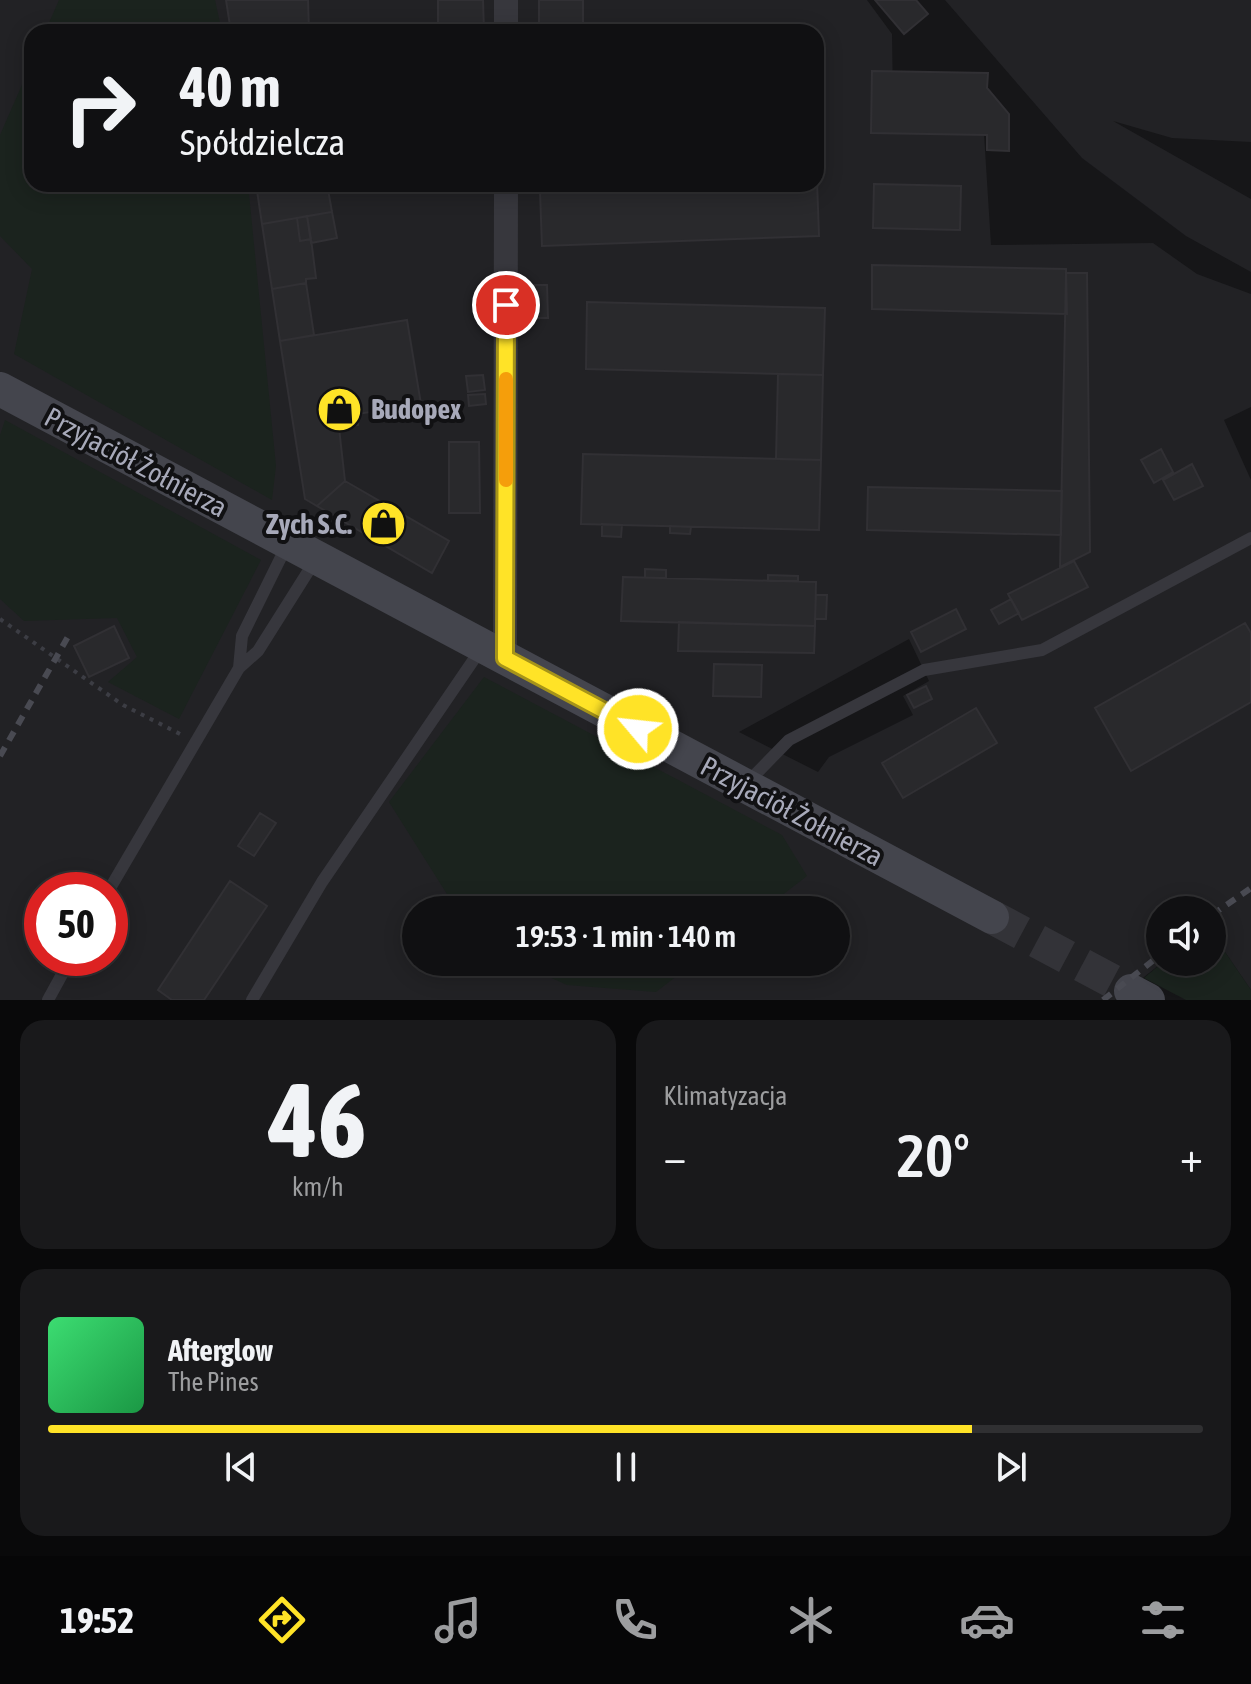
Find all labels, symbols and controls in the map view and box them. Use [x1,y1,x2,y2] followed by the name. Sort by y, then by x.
[180,55,281,119] text: 40 m
[48,56,152,160] icon: right
[180,121,345,163] text: Spółdzielcza
[472,271,540,339] pin
[484,283,528,327] icon: arrive
[316,385,364,433] shop icon: Budopex
[371,393,461,425] place label: Budopex
[40,401,232,523] street label: Przyjaciół Żołnierza
[359,500,407,548] shop icon: Zych S.C.
[266,508,352,540] place label: Zych S.C.
[596,687,680,771] position arrow
[696,750,888,872] street label: Przyjaciół Żołnierza
[24,872,128,976] speed limit sign: 50
[1146,896,1226,976] map controls
[1146,896,1226,976] button: sound
[516,919,736,953] text: 19:53 · 1 min · 140 m
[269,1060,367,1179] text: 46
[664,1081,787,1111] text: Klimatyzacja
[897,1121,970,1190] text: 20°
[664,1131,686,1181] text: −
[1180,1131,1203,1181] text: +
[292,1172,344,1202] text: km/h
[168,1333,273,1367] text: Afterglow
[168,1367,259,1397] text: The Pines
[219,1445,263,1489] icon: previous
[604,1445,648,1489] icon: pause
[989,1445,1033,1489] icon: next
[254,1592,310,1648] icon: directions
[430,1592,486,1648] icon: music
[607,1592,663,1648] icon: phone
[783,1592,839,1648] icon: climate
[959,1592,1015,1648] icon: car
[1135,1592,1191,1648] icon: filters
[60,1599,134,1641] text: 19:52

